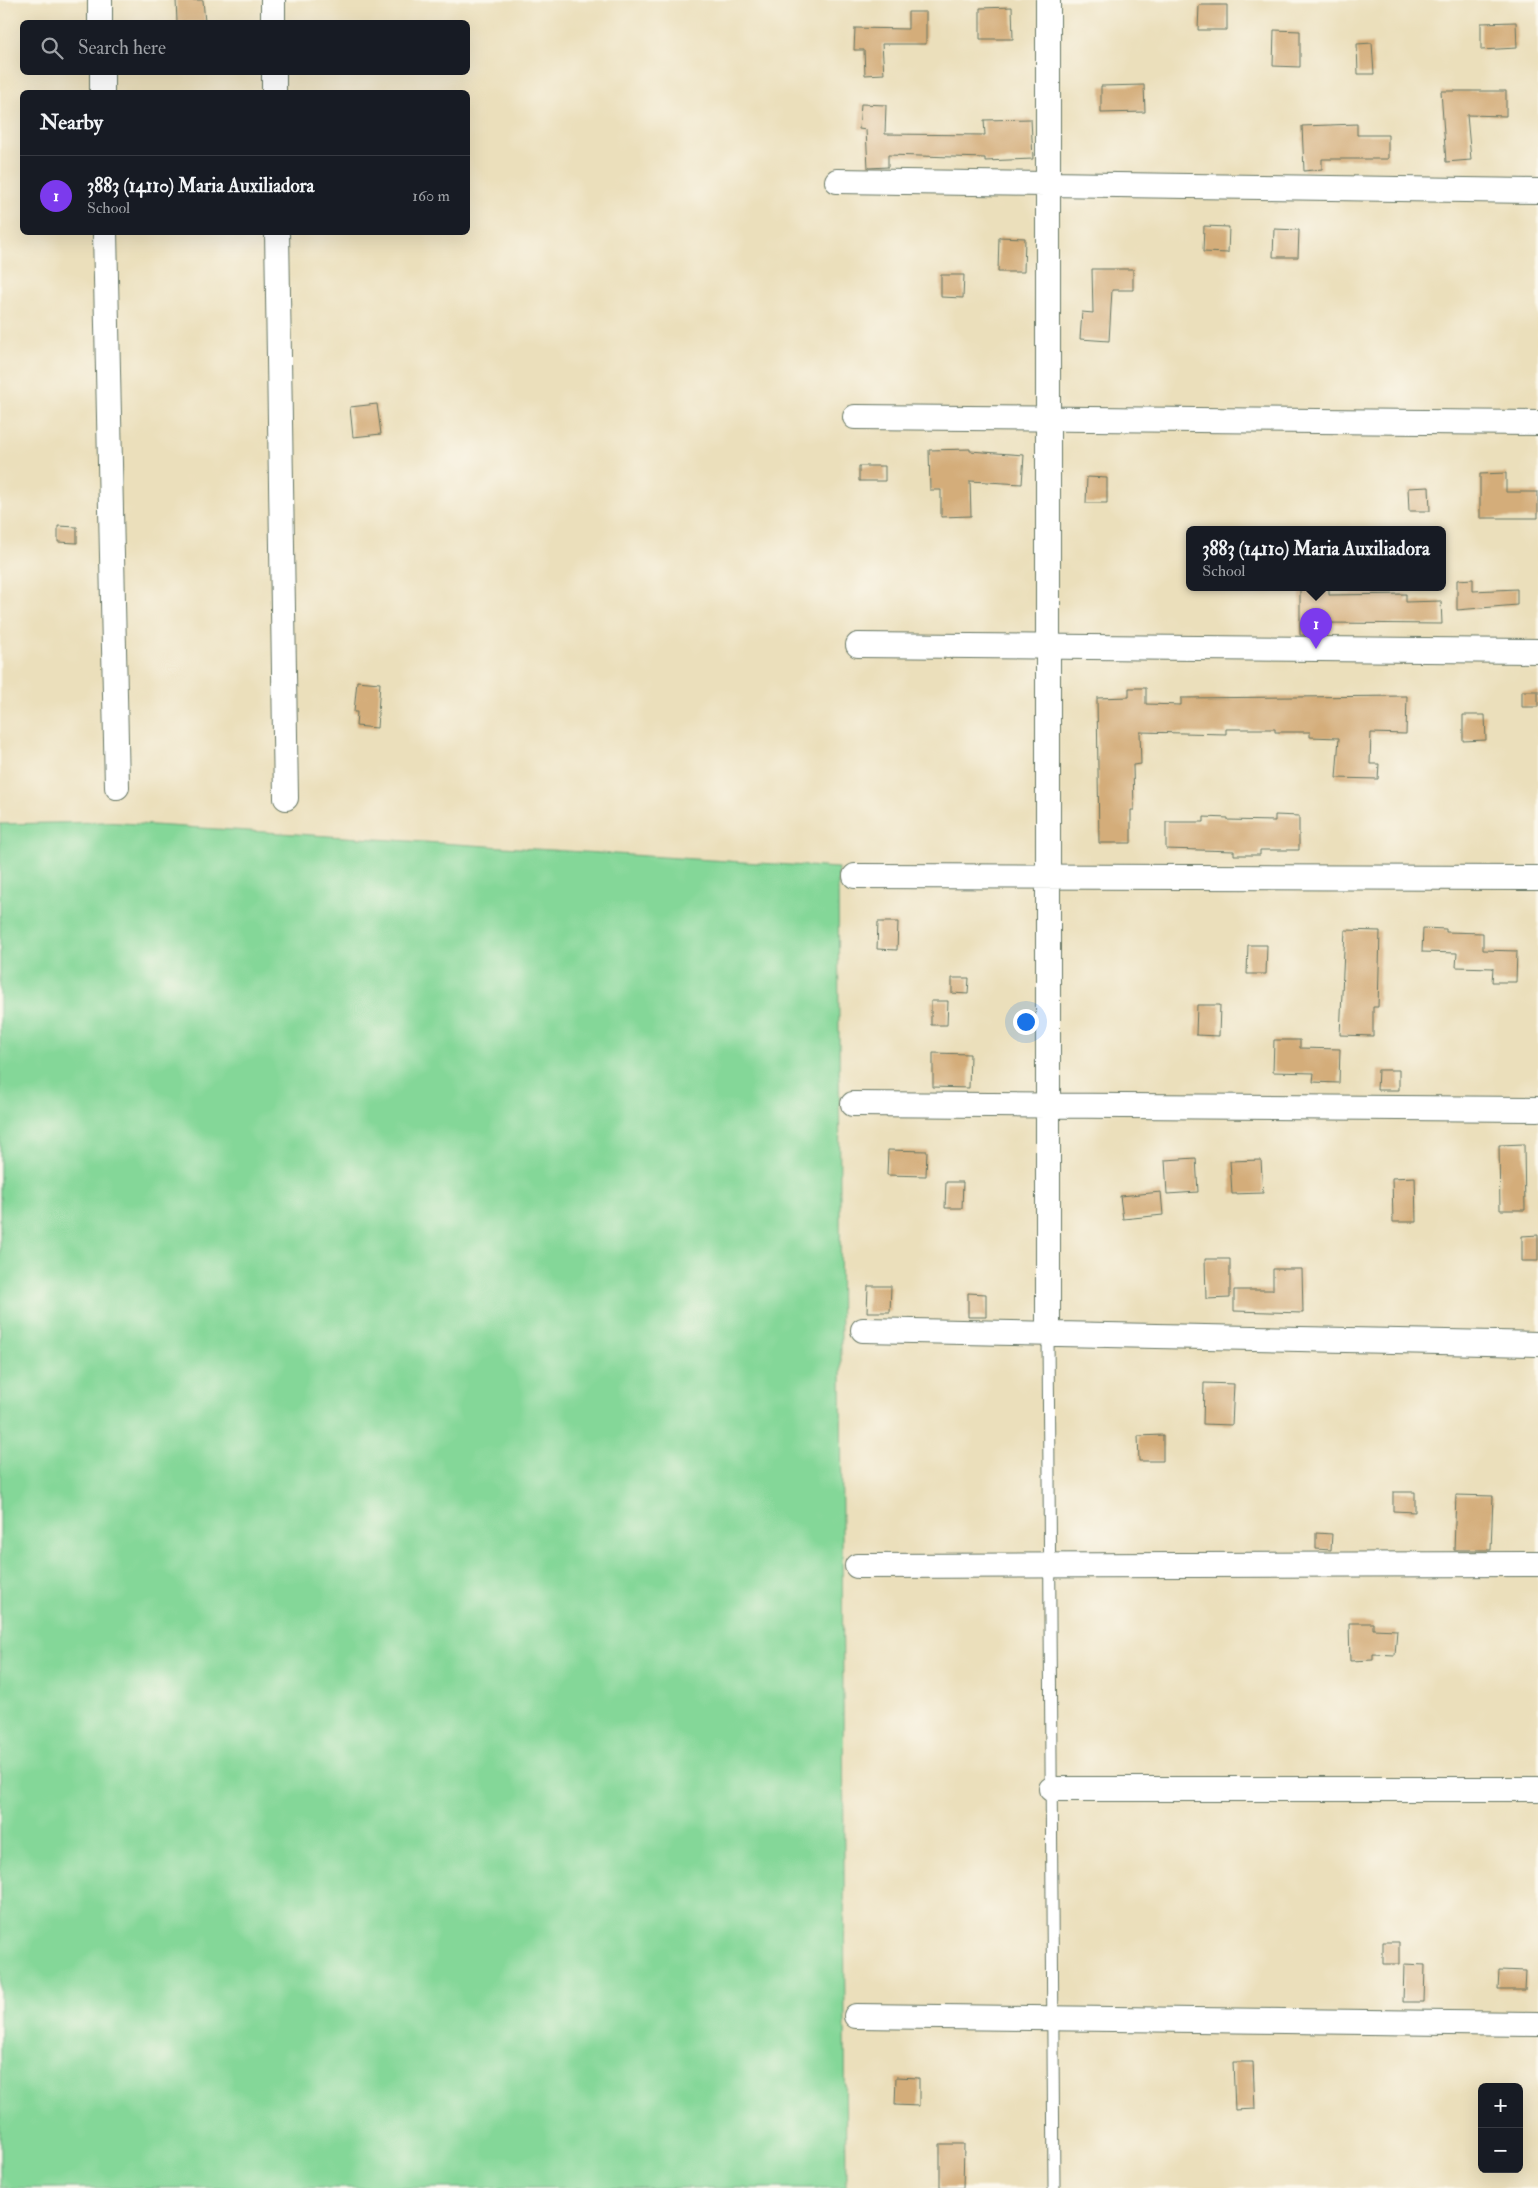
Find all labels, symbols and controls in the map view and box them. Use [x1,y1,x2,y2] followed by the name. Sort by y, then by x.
[20,20,470,75] search box
[38,34,66,62] icon: search
[78,36,166,60] text: Search here
[40,109,103,136] text: Nearby
[87,174,314,198] text: 3883 (14110) Maria Auxiliadora
[53,186,59,206] text: 1
[412,186,450,206] text: 160 m
[87,198,130,218] text: School
[1186,526,1446,591] popup
[1202,537,1430,561] text: 3883 (14110) Maria Auxiliadora
[1202,561,1245,581] text: School
[1300,608,1332,649] pin: 1
[1013,1009,1039,1035] your location
[1478,2083,1523,2173] map controls
[1478,2083,1523,2128] button: +
[1478,2128,1523,2173] button: −

